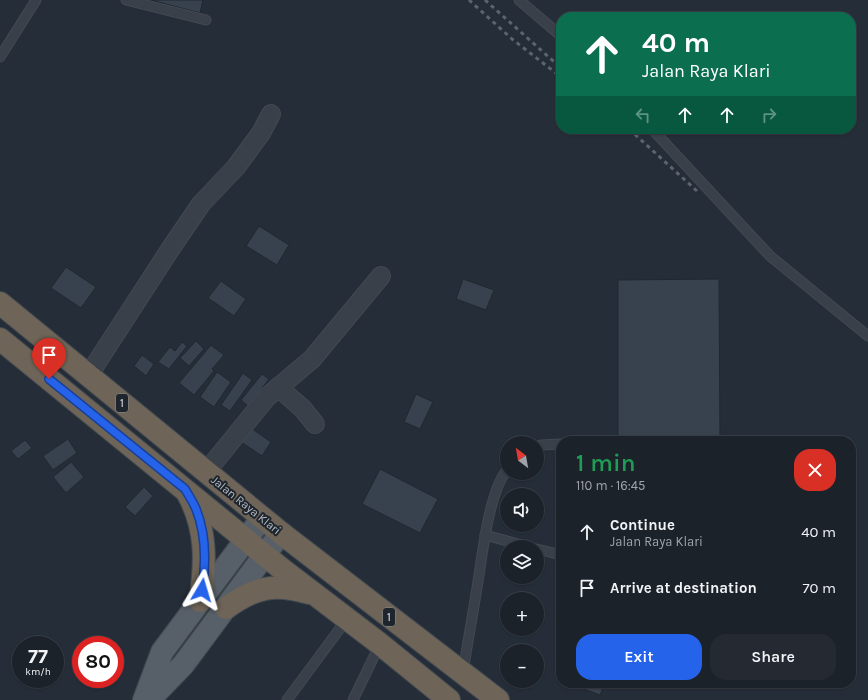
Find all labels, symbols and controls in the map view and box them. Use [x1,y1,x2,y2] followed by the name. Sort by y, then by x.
[642,26,710,59] text: 40 m
[576,28,628,80] icon: ahead
[642,60,771,82] text: Jalan Raya Klari
[632,104,654,126] icon: left
[674,104,696,126] icon: ahead
[716,104,738,126] icon: ahead
[758,104,780,126] icon: right
[32,338,66,379] pin
[38,344,60,366] icon: arrive
[116,394,128,412] road number: 1
[500,436,544,480] north arrow
[500,436,544,688] map controls
[576,449,636,477] text: 1 min
[794,449,836,491] button: close
[208,473,284,537] street label: Jalan Raya Klari
[576,478,645,493] text: 110 m · 16:45
[500,488,544,532] button: sound
[610,516,675,534] text: Continue
[576,521,598,543] icon: ahead
[801,523,836,541] text: 40 m
[610,534,703,549] text: Jalan Raya Klari
[500,540,544,584] button: layers
[181,569,223,611] position arrow
[576,577,598,599] icon: arrive
[610,579,757,597] text: Arrive at destination
[802,579,836,597] text: 70 m
[500,592,544,636] button: +
[383,608,395,626] road number: 1
[576,634,702,680] button: Exit
[710,634,836,680] button: Share
[72,636,124,688] speed limit sign: 80
[500,644,544,688] button: −
[28,645,48,668] text: 77
[25,666,51,678] text: km/h

